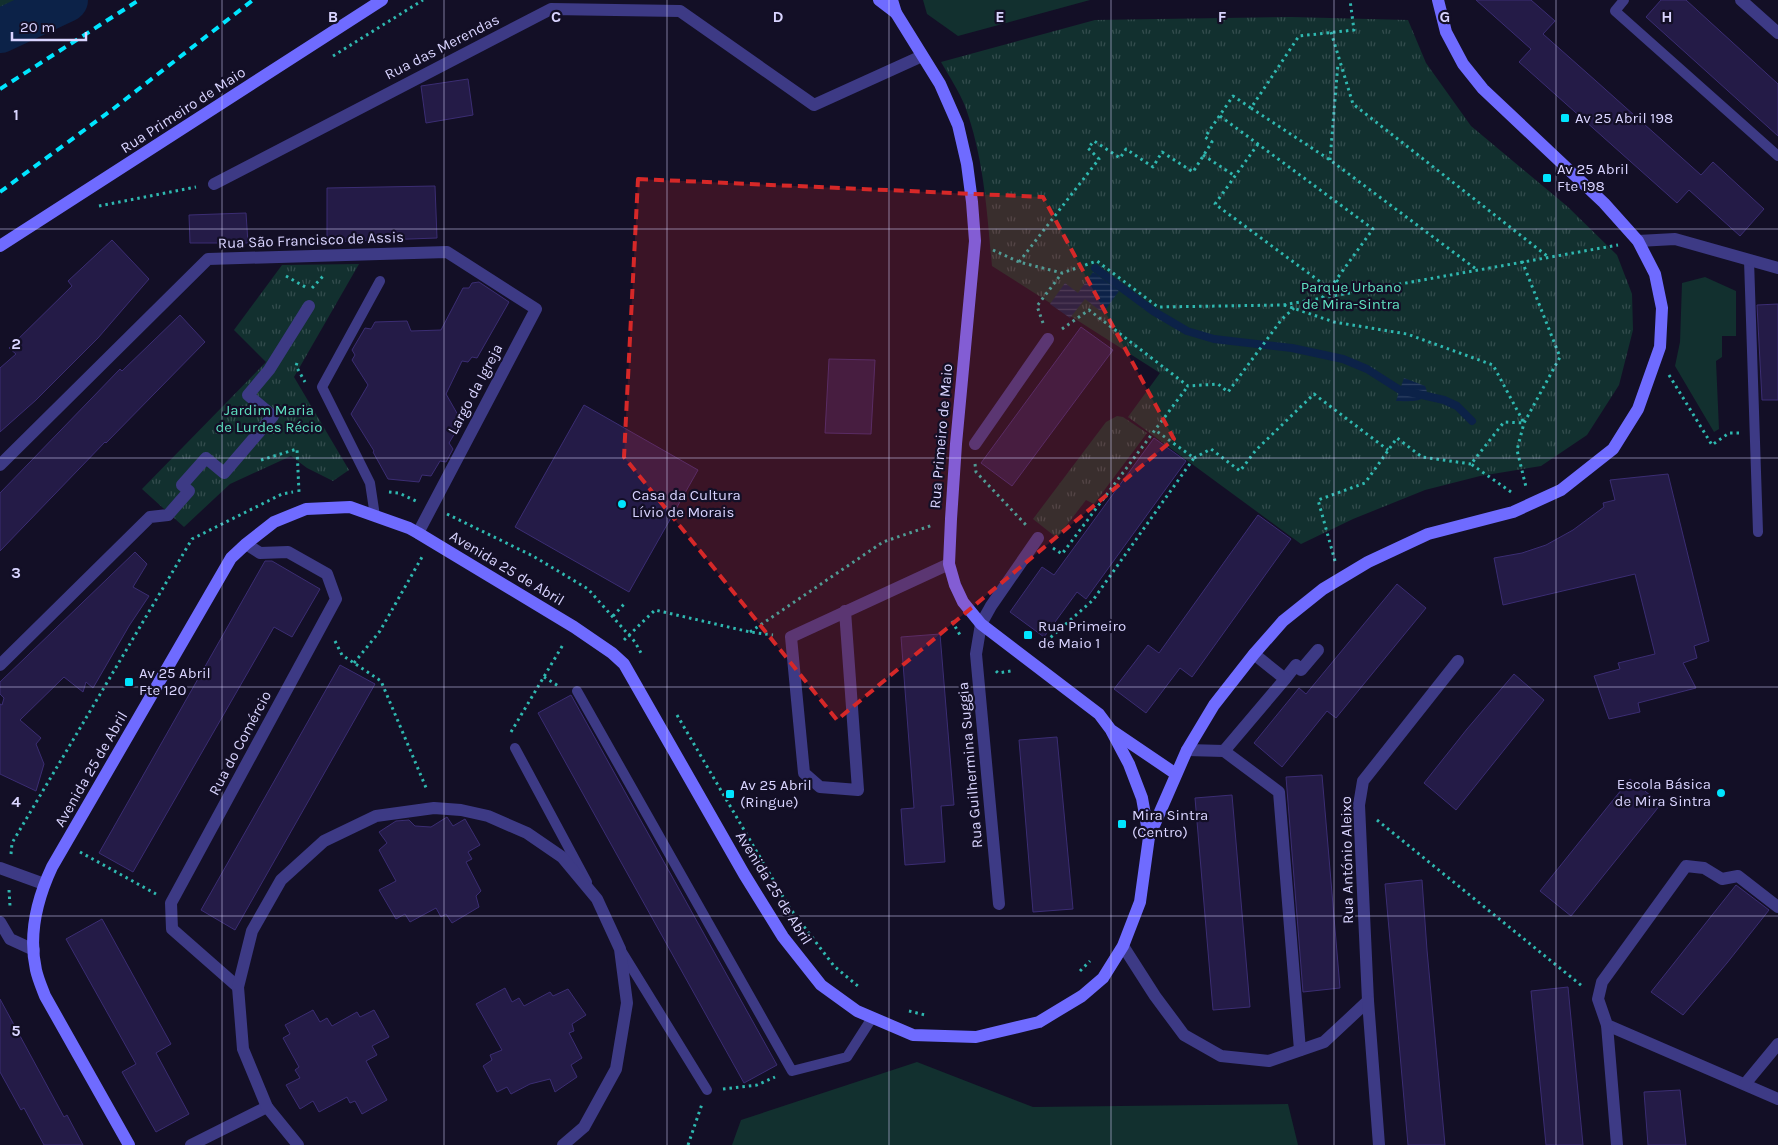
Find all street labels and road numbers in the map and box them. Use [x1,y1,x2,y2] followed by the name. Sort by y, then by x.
[382,10,502,84] street label: Rua das Merendas
[117,63,249,157] street label: Rua Primeiro de Maio
[218,228,404,252] street label: Rua São Francisco de Assis
[444,341,506,437] street label: Largo da Igreja
[926,363,956,509] street label: Rua Primeiro de Maio
[447,527,567,609] street label: Avenida 25 de Abril
[954,681,986,849] street label: Rua Guilhermina Suggia
[205,688,275,798] street label: Rua do Comércio
[51,708,131,830] street label: Avenida 25 de Abril
[1337,796,1357,924] street label: Rua António Aleixo
[732,828,816,948] street label: Avenida 25 de Abril

